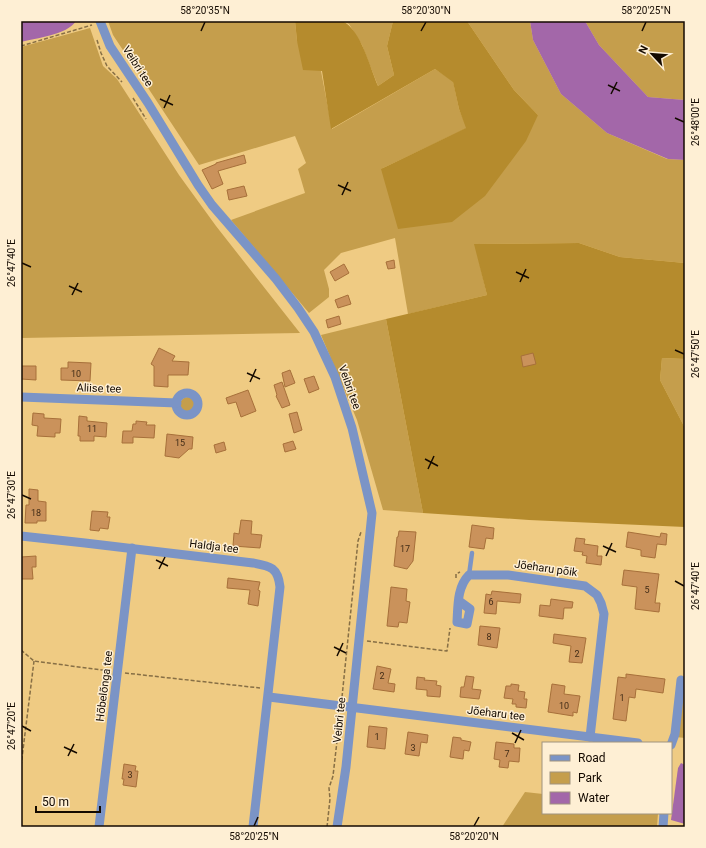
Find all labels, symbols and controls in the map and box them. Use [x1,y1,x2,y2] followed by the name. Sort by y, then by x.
[180,5,230,16] text: 58°20'35"N
[401,5,451,16] text: 58°20'30"N
[621,5,671,16] text: 58°20'25"N
[632,34,672,74] north arrow
[636,43,651,56] text: N
[120,44,156,89] street label: Veibri tee
[690,98,701,146] text: 26°48'00"E
[6,239,17,287] text: 26°47'40"E
[690,330,701,378] text: 26°47'50"E
[336,363,364,411] street label: Veibri tee
[71,369,81,379] house number: 10
[76,381,122,396] street label: Aliise tee
[87,424,97,434] house number: 11
[175,438,185,448] house number: 15
[6,471,17,519] text: 26°47'30"E
[31,508,41,518] house number: 18
[189,537,239,556] street label: Haldja tee
[400,544,410,554] house number: 17
[514,558,579,579] street label: Jõeharu põik
[690,562,701,610] text: 26°47'40"E
[644,585,650,595] house number: 5
[488,597,494,607] house number: 6
[486,632,492,642] house number: 8
[574,649,580,659] house number: 2
[94,650,115,722] street label: Hõbelõnga tee
[379,671,385,681] house number: 2
[619,693,625,703] house number: 1
[331,696,348,744] street label: Veibri tee
[559,701,569,711] house number: 10
[6,702,17,750] text: 26°47'20"E
[466,704,526,724] street label: Jõeharu tee
[374,732,380,742] house number: 1
[542,742,672,814] legend
[410,743,416,753] house number: 3
[504,749,510,759] house number: 7
[578,751,606,765] text: Road
[127,770,133,780] house number: 3
[578,771,603,785] text: Park
[36,788,100,814] scale bar
[578,791,609,805] text: Water
[42,795,69,809] text: 50 m
[229,831,279,842] text: 58°20'25"N
[449,831,499,842] text: 58°20'20"N

